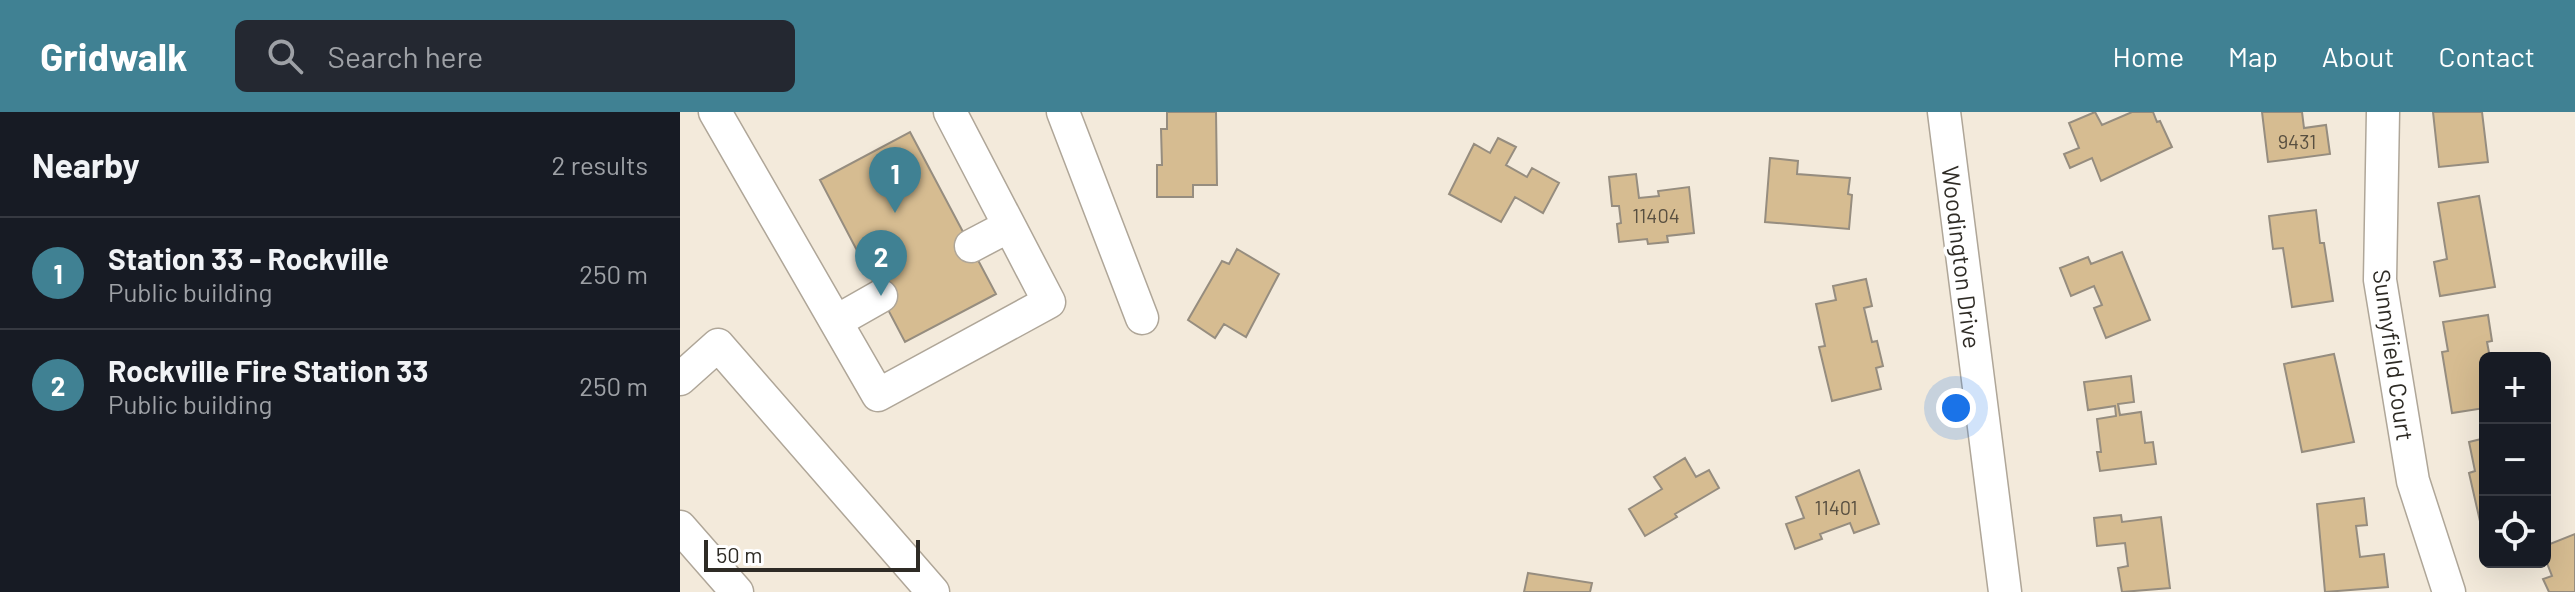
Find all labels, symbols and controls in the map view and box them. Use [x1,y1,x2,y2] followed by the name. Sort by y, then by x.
[235,20,795,92] search box
[40,33,187,79] text: Gridwalk
[263,34,307,78] icon: search
[327,38,483,74] text: Search here
[2113,39,2184,73] text: Home
[2228,39,2278,73] text: Map
[2322,39,2394,73] text: About
[2438,39,2535,73] text: Contact
[2278,129,2316,153] house number: 9431
[32,144,140,185] text: Nearby
[869,147,921,213] pin: 1
[552,149,648,180] text: 2 results
[1936,164,1988,350] street label: Woodington Drive
[1632,203,1680,227] house number: 11404
[855,230,907,296] pin: 2
[108,240,389,276] text: Station 33 - Rockville
[53,258,63,289] text: 1
[579,258,648,289] text: 250 m
[2368,267,2420,443] street label: Sunnyfield Court
[108,276,272,307] text: Public building
[108,352,429,388] text: Rockville Fire Station 33
[2479,352,2551,568] map controls
[2479,352,2551,424] button: +
[51,370,65,401] text: 2
[579,370,648,401] text: 250 m
[108,388,272,419] text: Public building
[1936,388,1976,428] your location
[2479,424,2551,496] button: −
[1815,495,1857,519] house number: 11401
[2479,496,2551,568] button: locate
[704,536,920,572] scale bar
[716,541,762,567] text: 50 m

